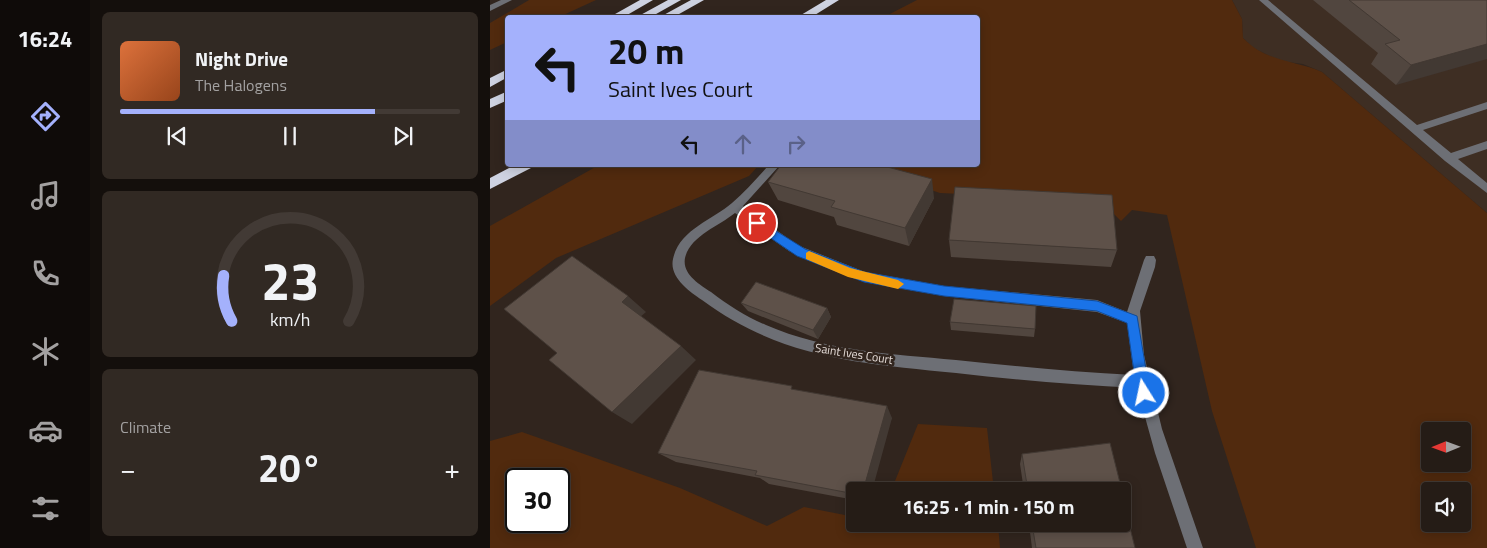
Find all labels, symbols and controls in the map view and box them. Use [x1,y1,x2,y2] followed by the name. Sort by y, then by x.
[18,22,72,56] text: 16:24
[608,24,684,78] text: 20 m
[525,35,590,100] icon: left
[195,44,288,73] text: Night Drive
[608,72,752,106] text: Saint Ives Court
[195,73,287,97] text: The Halogens
[28,99,63,134] icon: directions
[163,122,191,150] icon: previous
[276,122,304,150] icon: pause
[389,122,417,150] icon: next
[676,130,704,158] icon: left
[729,130,757,158] icon: ahead
[782,130,810,158] icon: right
[28,178,63,213] icon: music
[736,202,778,244] pin
[743,209,771,237] icon: arrive
[261,241,319,320] text: 23
[28,256,63,291] icon: phone
[270,306,310,333] text: km/h
[28,334,63,369] icon: climate
[814,338,895,369] street label: Saint Ives Court
[1117,366,1169,418] position arrow
[28,413,63,448] icon: car
[120,415,171,439] text: Climate
[1421,422,1471,472] north arrow
[1421,422,1471,532] map controls
[258,439,322,497] text: 20°
[120,447,136,490] text: −
[444,447,460,490] text: +
[505,468,570,533] speed limit sign: 30
[1421,482,1471,532] button: sound
[28,491,63,526] icon: filters
[902,492,1075,521] text: 16:25 · 1 min · 150 m

